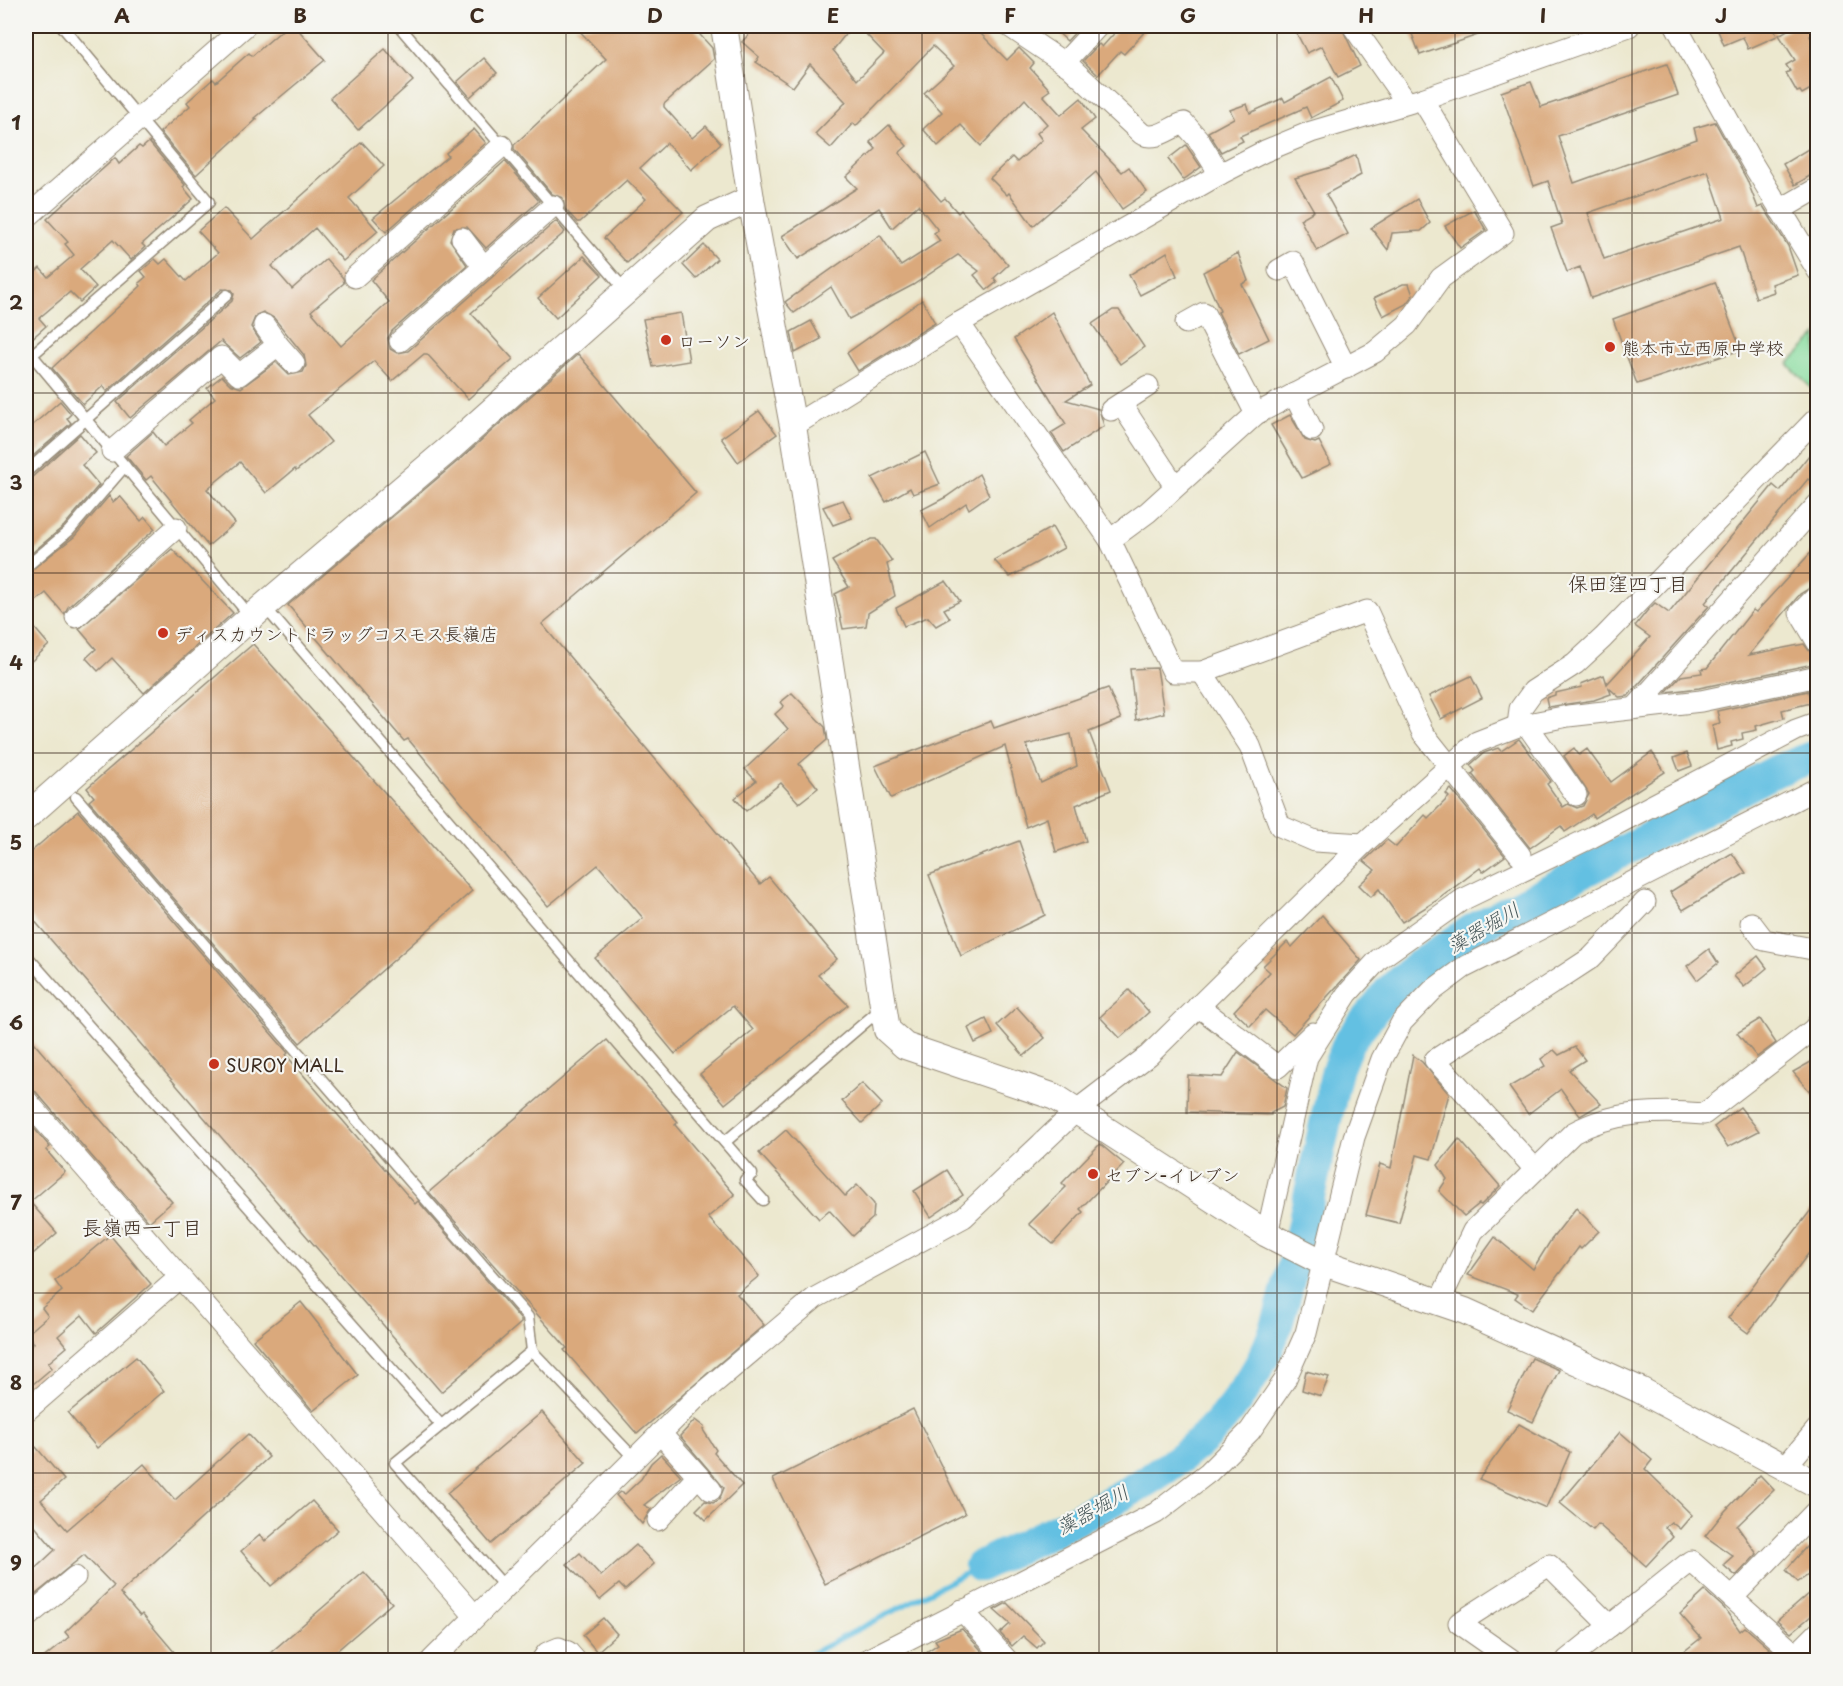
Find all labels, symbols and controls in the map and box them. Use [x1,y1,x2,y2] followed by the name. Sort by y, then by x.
[114,0,130,30] text: A
[293,0,307,30] text: B
[469,0,485,30] text: C
[647,0,663,30] text: D
[827,0,839,30] text: E
[1004,0,1016,30] text: F
[1180,0,1196,30] text: G
[1358,0,1374,30] text: H
[1540,0,1546,30] text: I
[1715,0,1727,30] text: J
[11,107,21,137] text: 1
[9,287,23,317] text: 2
[678,327,750,354] place label: ローソン
[659,333,673,347] marker: ローソン
[1622,334,1784,361] place label: 熊本市立西原中学校
[1603,340,1617,354] marker: 熊本市立西原中学校
[9,467,23,497] text: 3
[1568,568,1688,598] district label: 保田窪四丁目
[175,620,498,647] place label: ディスカウントドラッグコスモス長嶺店
[156,626,170,640] marker: ディスカウントドラッグコスモス長嶺店
[9,647,23,677] text: 4
[10,827,22,857] text: 5
[1441,894,1525,960] water label: 藻器堀川
[9,1007,23,1037] text: 6
[226,1051,344,1078] place label: SUROY MALL
[207,1057,221,1071] marker: SUROY MALL
[1105,1161,1240,1188] place label: セブン-イレブン
[1086,1167,1100,1181] marker: セブン-イレブン
[10,1187,22,1217] text: 7
[82,1212,202,1242] district label: 長嶺西一丁目
[10,1367,22,1397] text: 8
[1050,1476,1134,1542] water label: 藻器堀川
[10,1547,22,1577] text: 9

